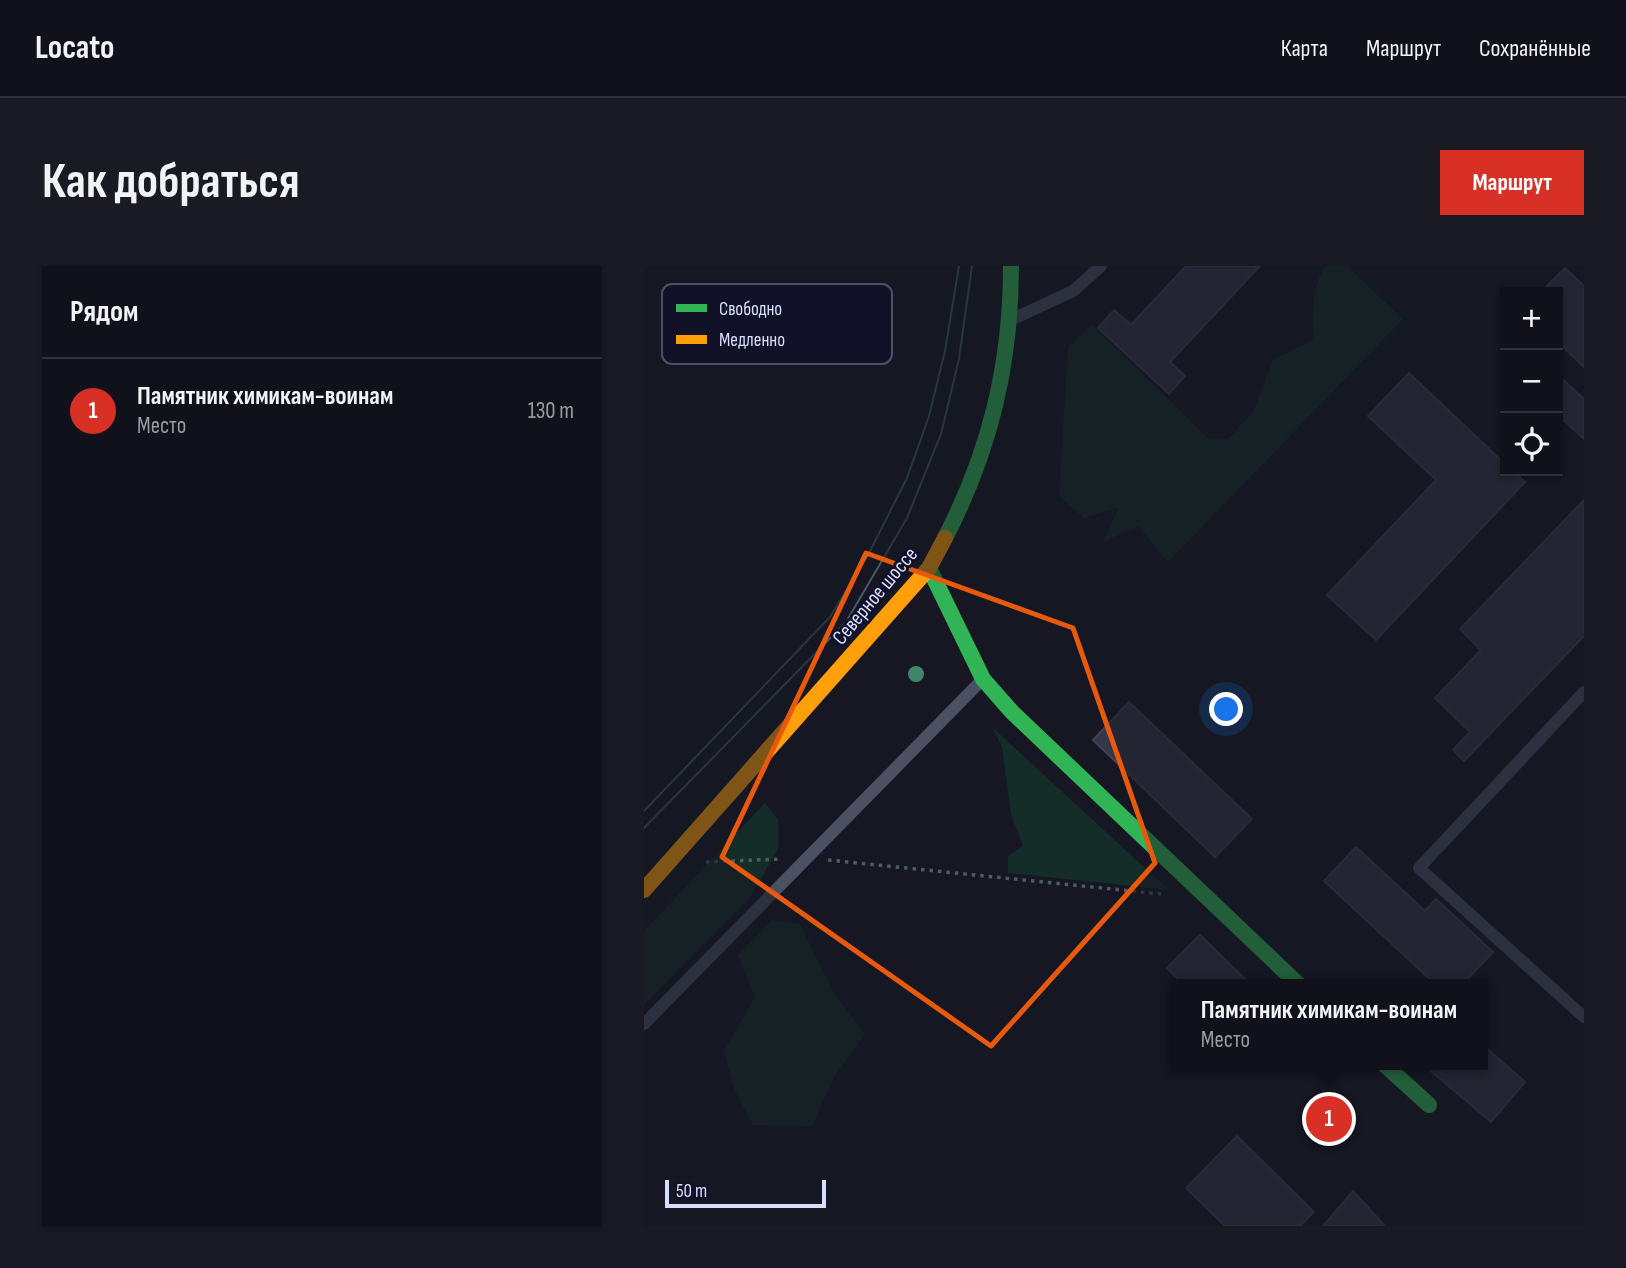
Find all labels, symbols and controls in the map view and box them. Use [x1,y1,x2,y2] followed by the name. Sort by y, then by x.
[35,28,114,68] text: Locato
[1281,34,1328,63] text: Карта
[1366,34,1441,63] text: Маршрут
[1479,34,1591,63] text: Сохранённые
[1440,150,1584,215] button: Маршрут
[42,153,300,212] text: Как добраться
[662,284,892,364] legend
[1500,287,1563,476] map controls
[1500,287,1563,350] button: +
[70,294,138,330] text: Рядом
[719,298,782,321] text: Свободно
[719,329,785,352] text: Медленно
[1500,350,1563,413] button: −
[137,381,393,412] text: Памятник химикам-воинам
[88,397,98,425] text: 1
[528,397,574,425] text: 130 m
[137,412,186,440] text: Место
[1500,413,1563,476] button: locate
[827,542,923,650] street label: Северное шоссе
[1209,692,1243,726] your location
[1170,979,1488,1070] popup
[1201,995,1457,1026] text: Памятник химикам-воинам
[1201,1026,1250,1054] text: Место
[1306,1093,1352,1145] pin: 1
[665,1177,826,1209] scale bar
[676,1180,707,1203] text: 50 m

